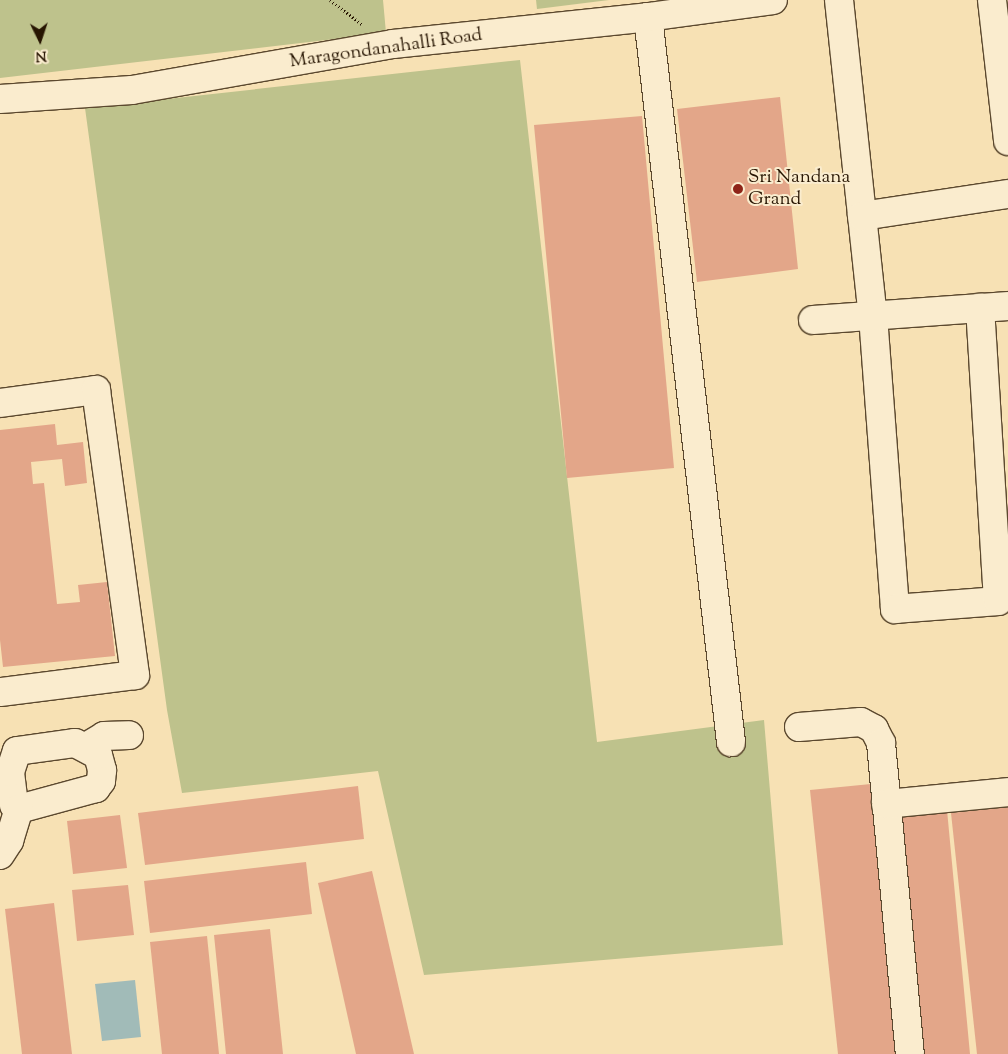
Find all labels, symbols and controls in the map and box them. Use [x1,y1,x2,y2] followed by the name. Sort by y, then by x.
[15,15,65,65] north arrow
[288,24,484,74] street label: Maragondanahalli Road
[35,45,47,65] text: N
[748,167,850,211] place label: Sri Nandana Grand
[732,183,744,195] marker: Sri Nandana Grand

